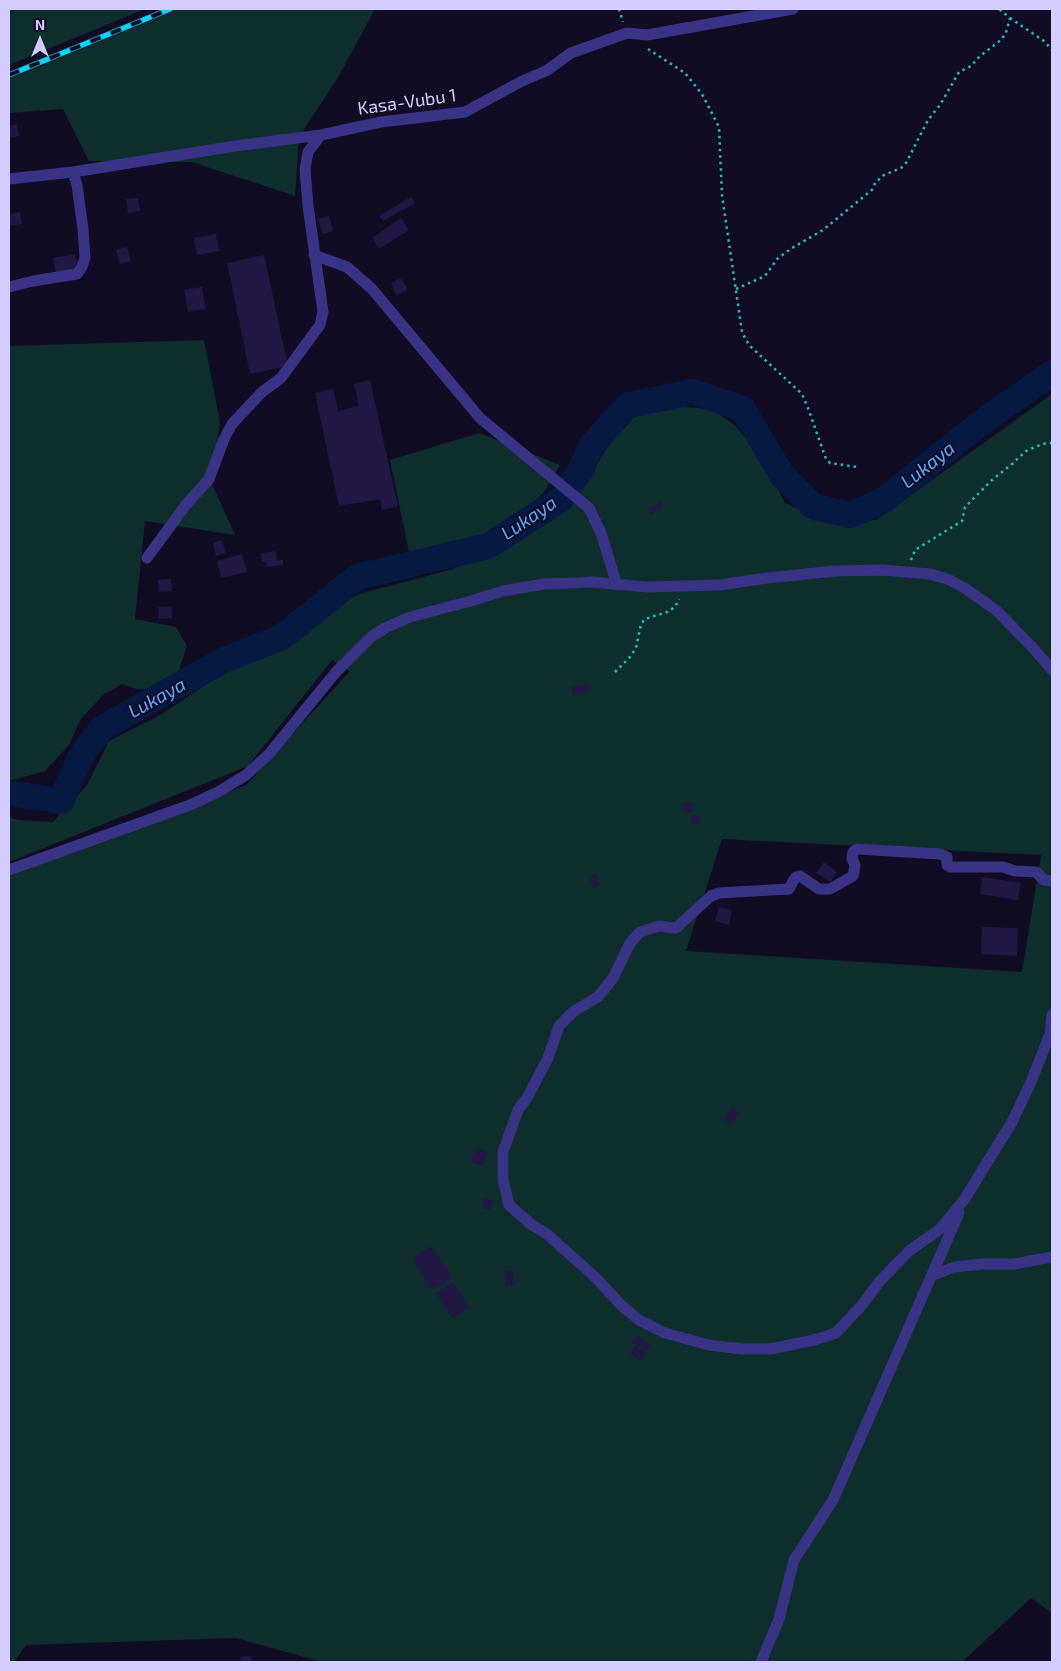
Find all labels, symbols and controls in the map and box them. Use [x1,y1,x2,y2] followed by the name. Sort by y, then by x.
[15,15,65,65] north arrow
[35,16,45,33] text: N
[356,84,458,120] street label: Kasa-Vubu 1
[896,437,960,493] water label: Lukaya
[497,491,561,545] water label: Lukaya
[124,673,190,723] water label: Lukaya

